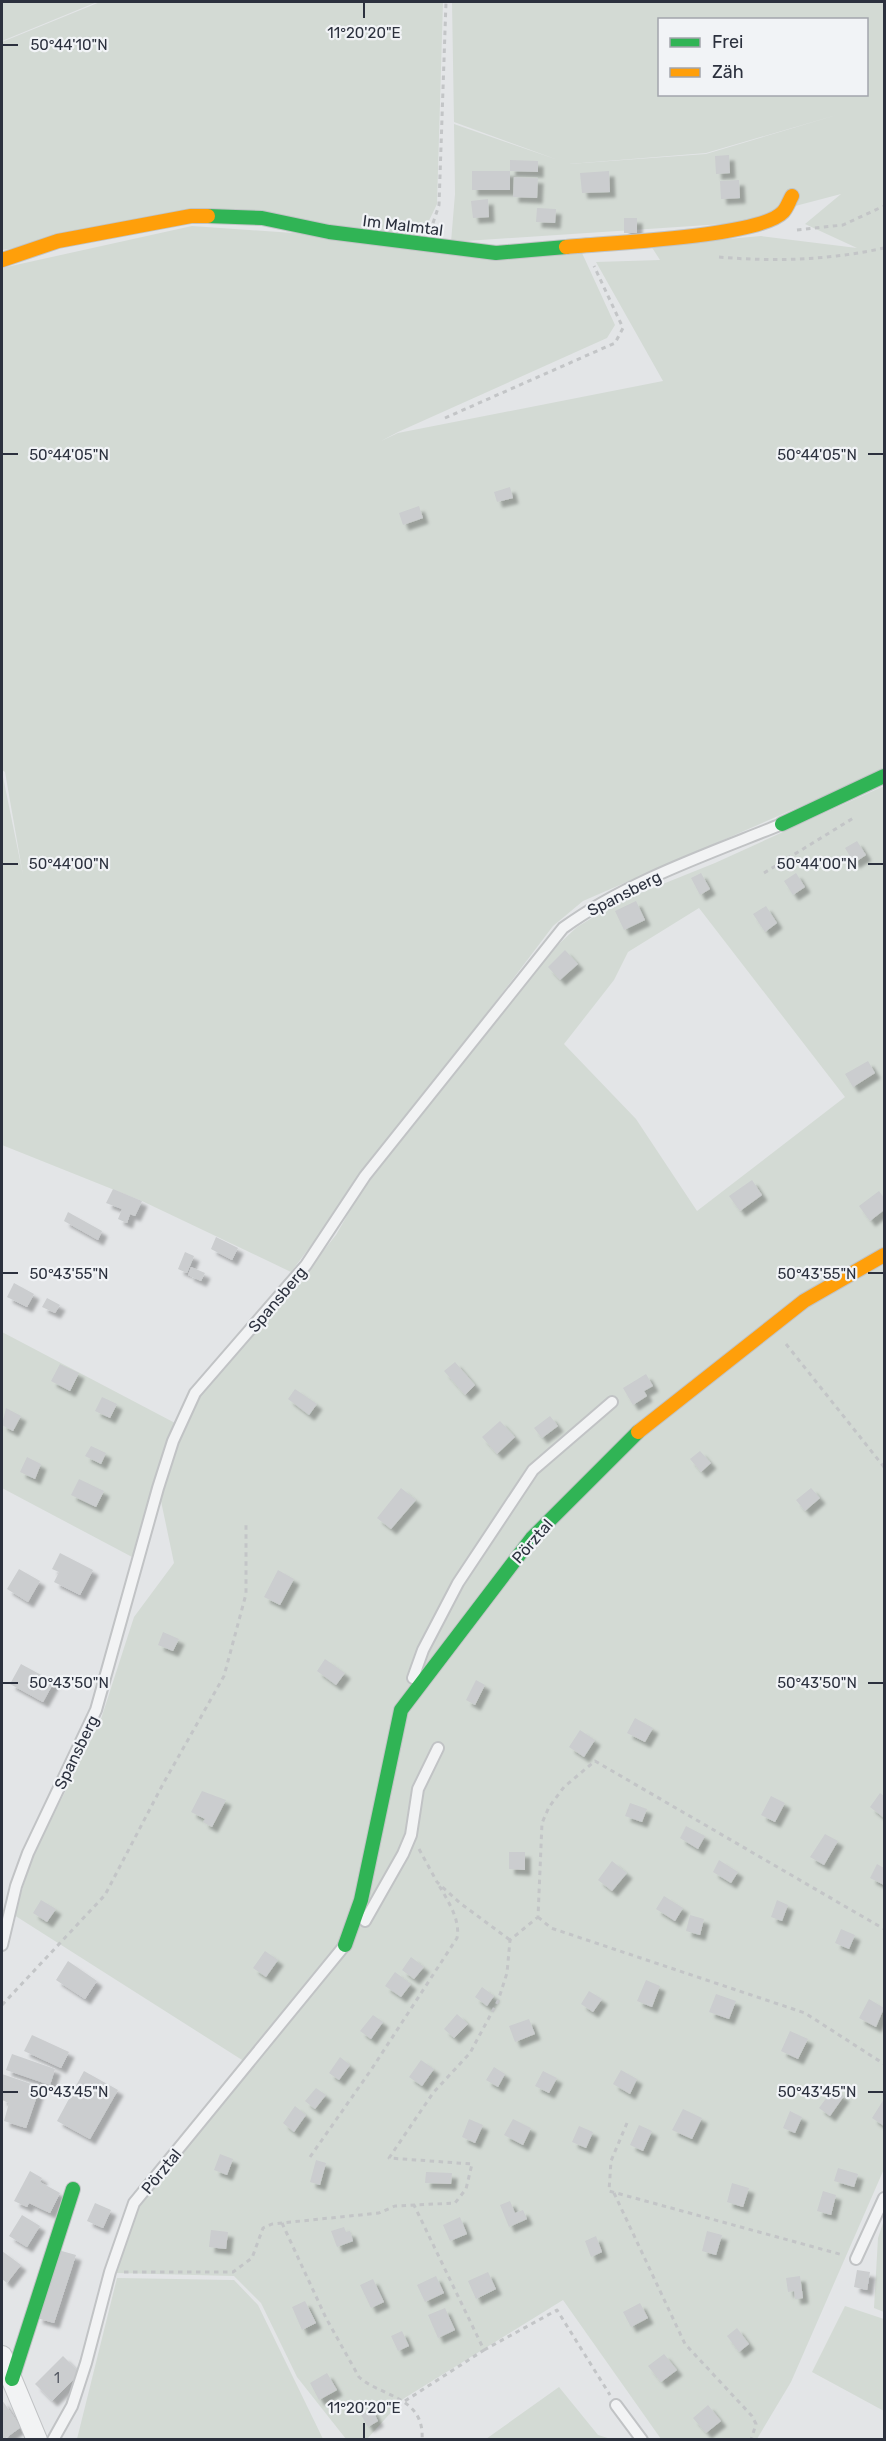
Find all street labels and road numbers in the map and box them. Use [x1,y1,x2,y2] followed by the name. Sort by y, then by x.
[362,211,444,240] street label: Im Malmtal
[584,867,664,920] street label: Spansberg
[244,1263,310,1336] street label: Spansberg
[508,1515,557,1567] street label: Pörztal
[50,1712,103,1792] street label: Spansberg
[137,2145,185,2198] street label: Pörztal

